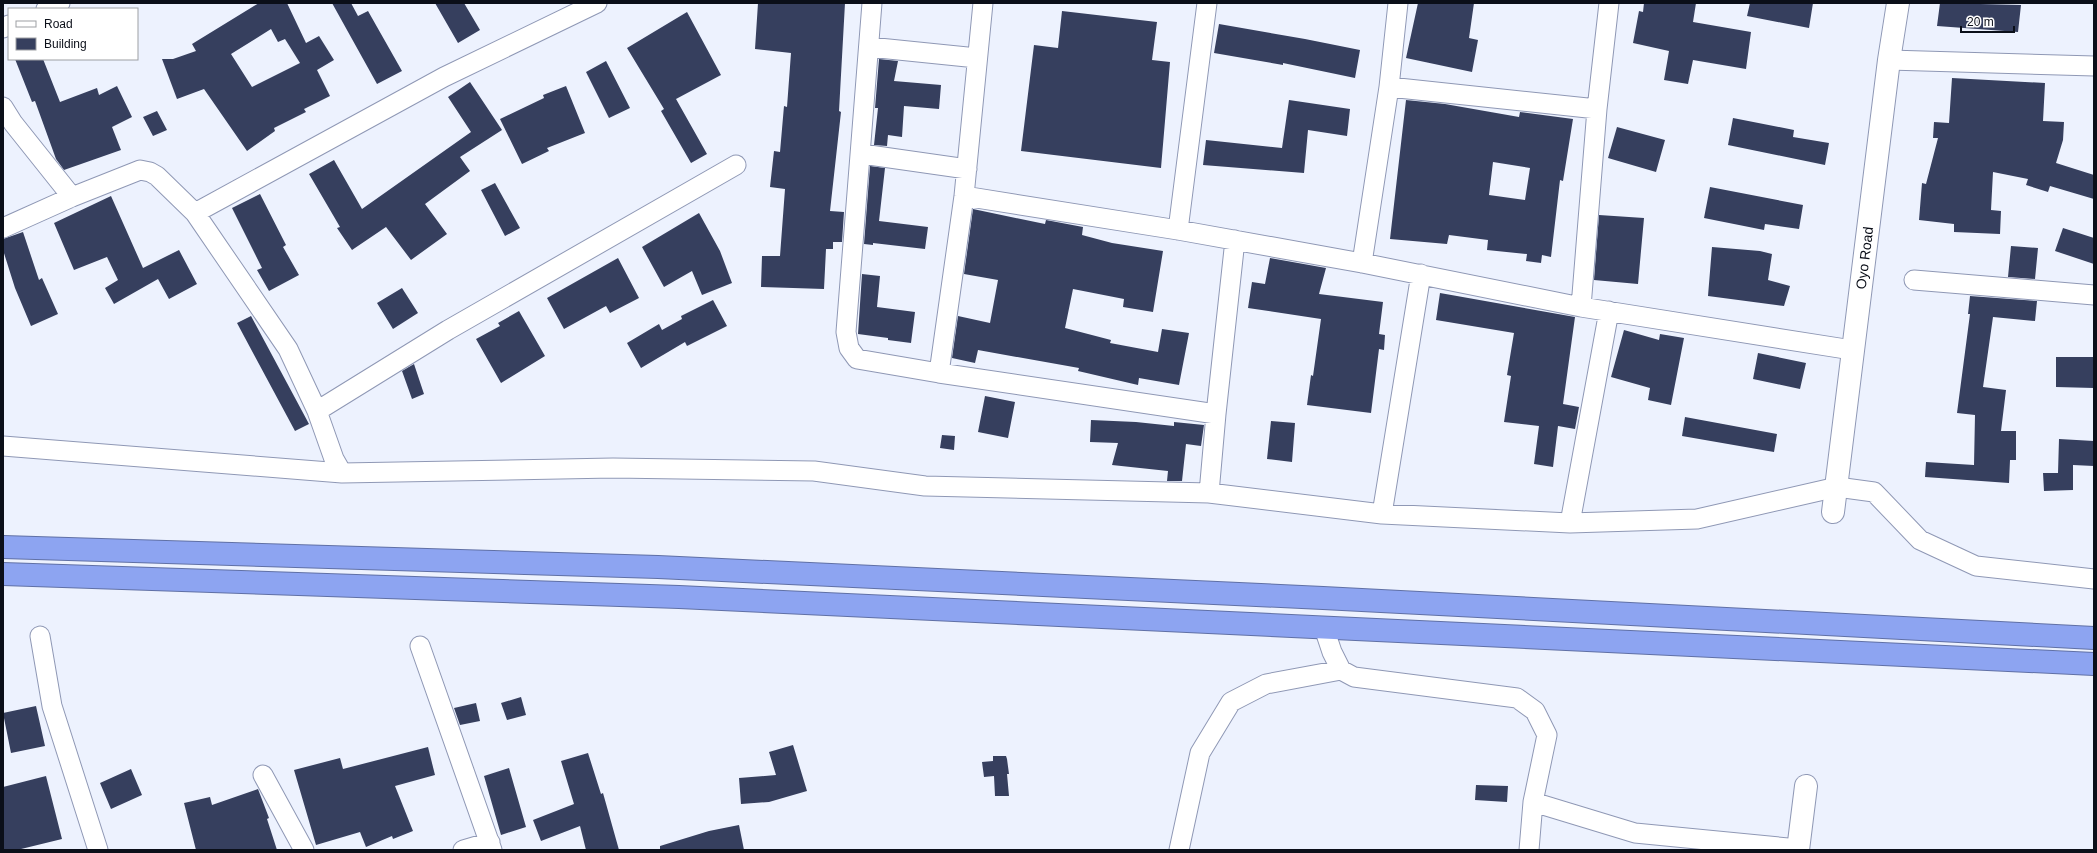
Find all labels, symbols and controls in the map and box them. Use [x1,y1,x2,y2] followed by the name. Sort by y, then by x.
[8,8,138,60] legend
[1961,8,2014,34] scale bar
[1967,15,1994,29] text: 20 m
[44,17,73,31] text: Road
[44,37,87,51] text: Building
[1853,226,1876,290] street label: Oyo Road

